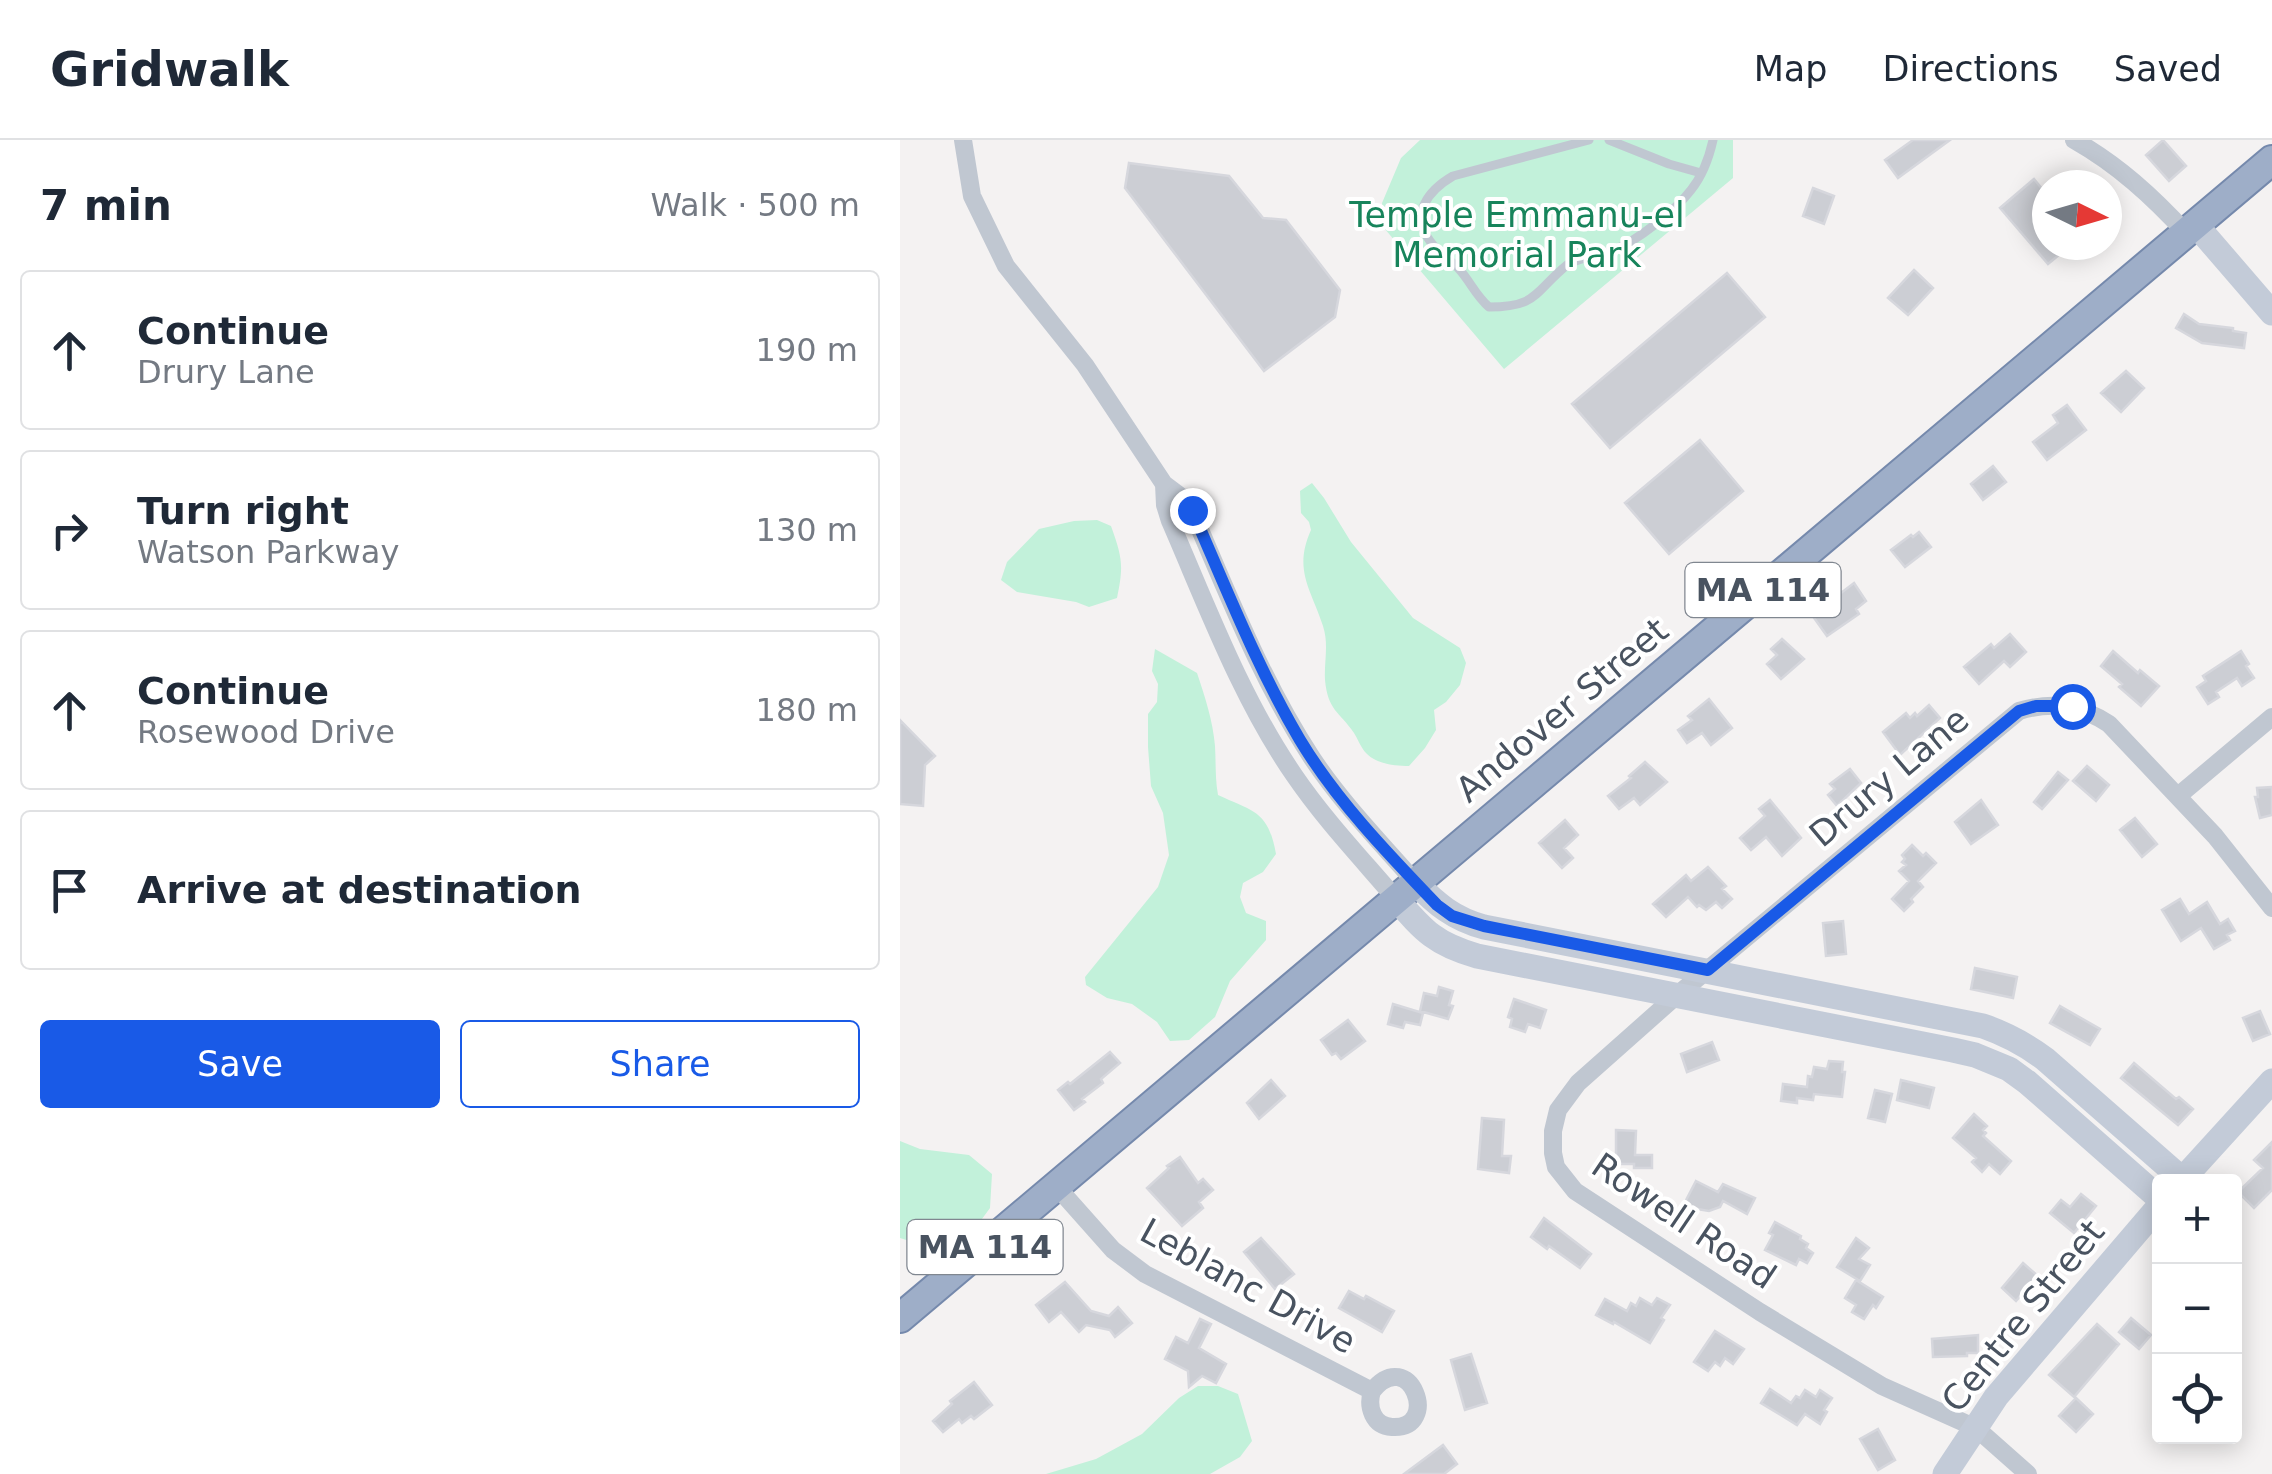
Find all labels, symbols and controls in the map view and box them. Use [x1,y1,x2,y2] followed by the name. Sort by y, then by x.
[50,41,289,97] text: Gridwalk
[1754,49,1828,89] text: Map
[1883,49,2059,89] text: Directions
[2114,49,2222,89] text: Saved
[2032,170,2122,260] north arrow
[40,181,172,230] text: 7 min
[650,186,860,224] text: Walk · 500 m
[1348,195,1685,275] park label: Temple Emmanu-el Memorial Park
[137,309,329,353] text: Continue
[42,323,97,378] icon: ahead
[756,331,858,369] text: 190 m
[137,353,315,391] text: Drury Lane
[1170,488,1216,534] route end
[137,489,349,533] text: Turn right
[42,503,97,558] icon: right
[756,511,858,549] text: 130 m
[137,533,399,571] text: Watson Parkway
[1686,563,1840,617] road number: MA 114
[1448,610,1676,810] street label: Andover Street
[137,669,329,713] text: Continue
[42,683,97,738] icon: ahead
[2050,684,2096,730] route start
[756,691,858,729] text: 180 m
[1802,699,1976,855] street label: Drury Lane
[137,713,395,751] text: Rosewood Drive
[42,863,97,918] icon: arrive
[137,868,582,912] text: Arrive at destination
[40,1020,440,1108] button: Save
[460,1020,860,1108] button: Share
[1585,1145,1783,1297] street label: Rowell Road
[2152,1174,2242,1444] map controls
[2152,1174,2242,1264] button: +
[1133,1210,1363,1362] street label: Leblanc Drive
[1934,1212,2112,1420] street label: Centre Street
[908,1220,1062,1274] road number: MA 114
[2152,1264,2242,1354] button: −
[2152,1354,2242,1444] button: locate

